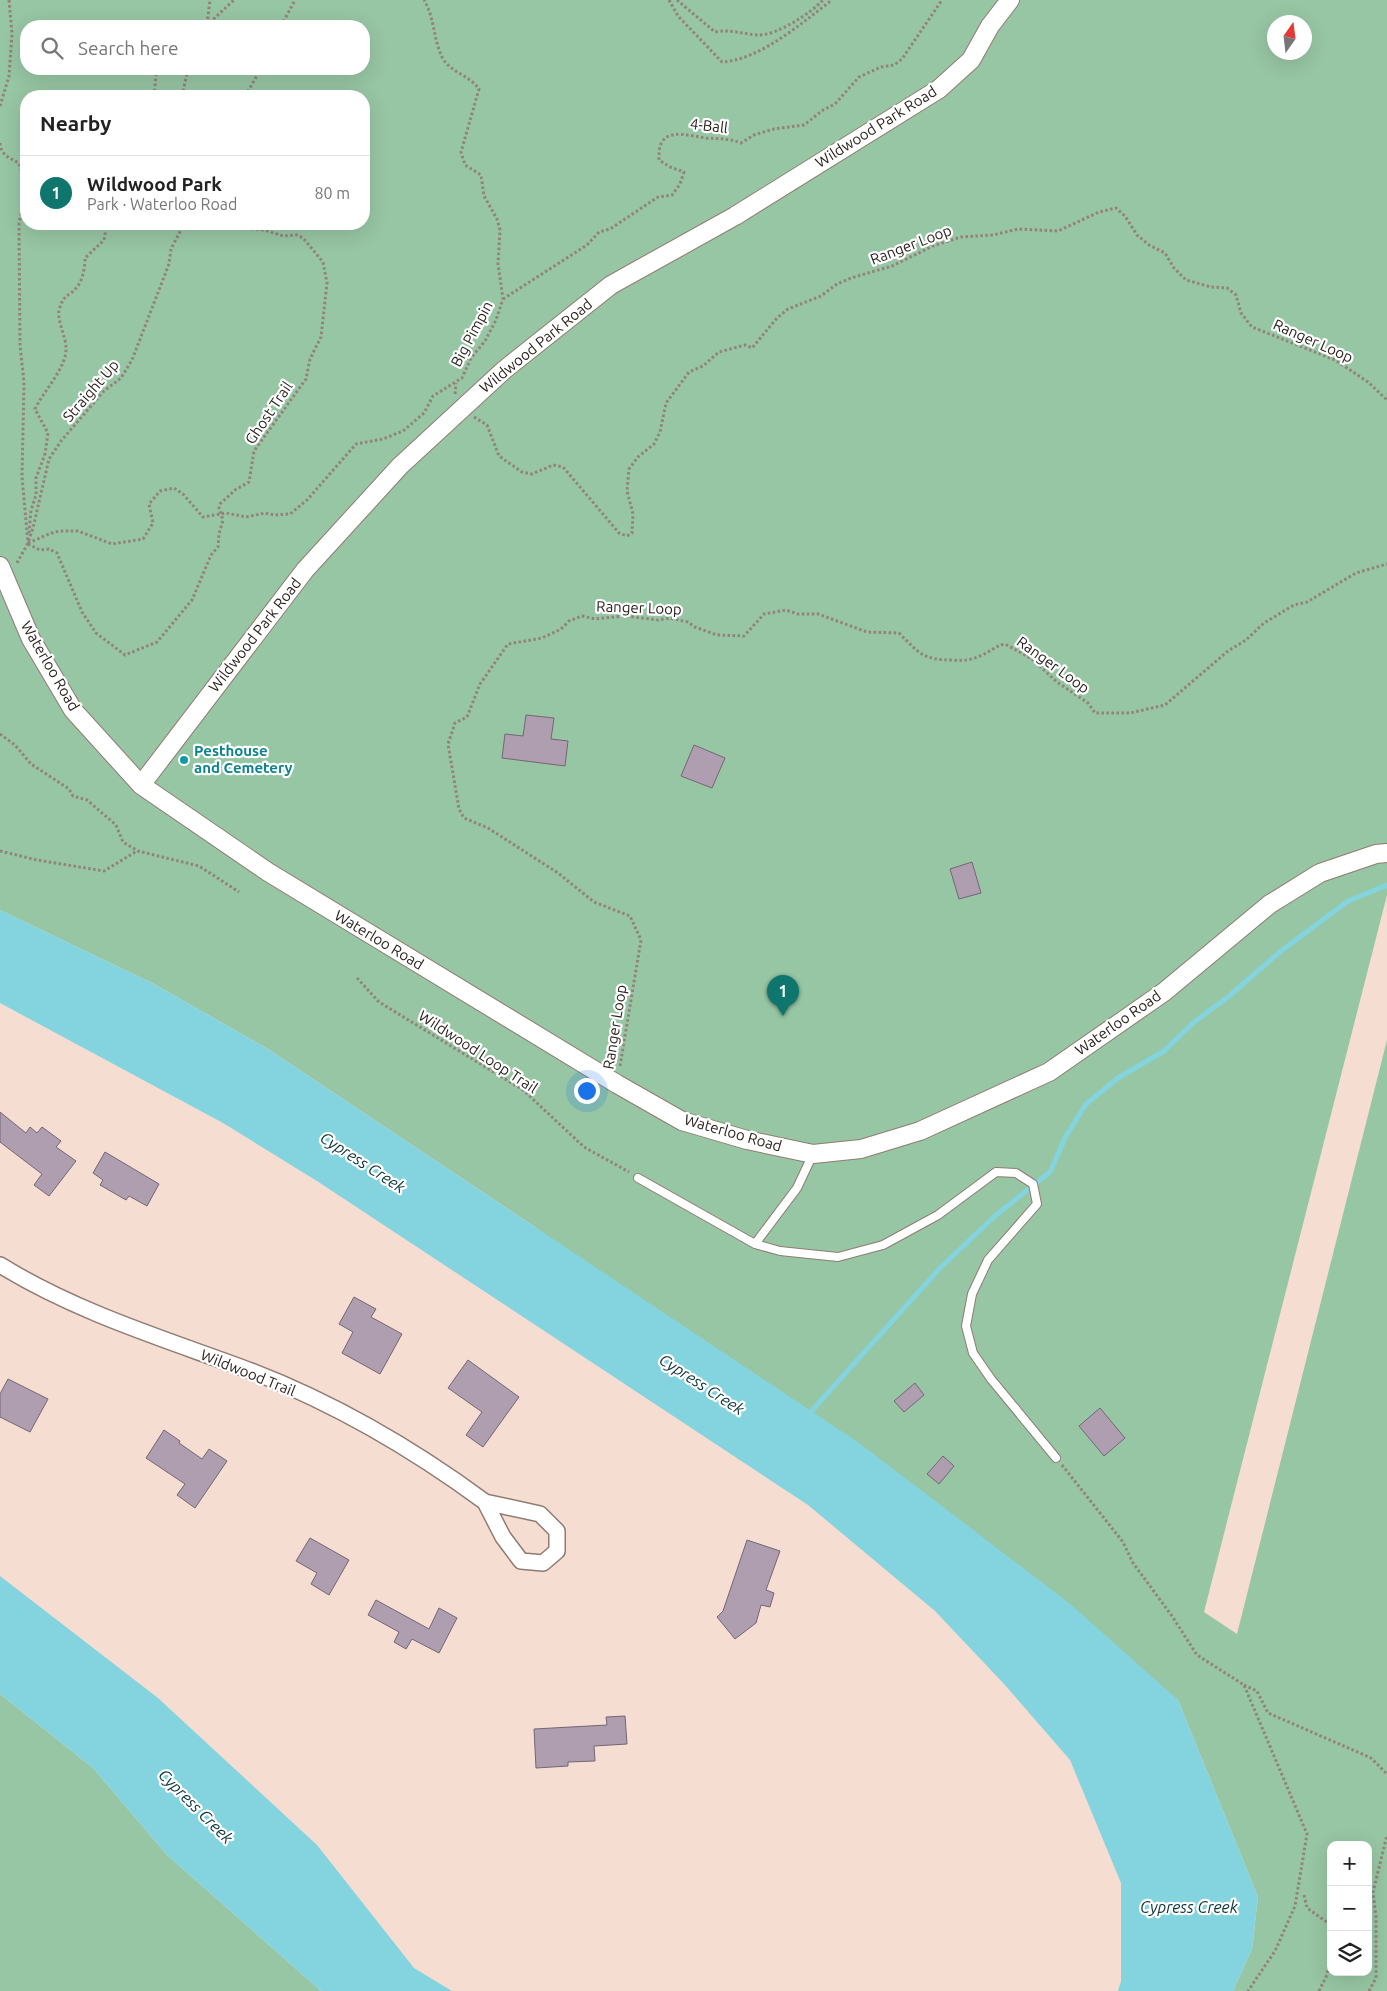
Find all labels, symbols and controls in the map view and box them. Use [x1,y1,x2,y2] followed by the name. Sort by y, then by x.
[1267,15,1312,60] north arrow
[20,20,370,75] search box
[38,34,66,62] icon: search
[78,37,178,59] text: Search here
[812,82,939,171] street label: Wildwood Park Road
[40,111,111,135] text: Nearby
[689,115,729,136] street label: 4-Ball
[87,173,222,195] text: Wildwood Park
[51,184,61,202] text: 1
[314,184,350,202] text: 80 m
[87,195,237,213] text: Park · Waterloo Road
[868,221,954,268] street label: Ranger Loop
[476,295,595,396] street label: Wildwood Park Road
[447,298,496,369] street label: Big Pimpin
[1271,315,1356,366] street label: Ranger Loop
[59,356,122,425] street label: Straight Up
[241,378,296,447] street label: Ghost Trail
[205,574,304,695] street label: Wildwood Park Road
[596,598,682,617] street label: Ranger Loop
[18,618,83,714] street label: Waterloo Road
[1014,633,1093,697] street label: Ranger Loop
[194,742,293,776] place label: Pesthouse and Cemetery
[178,754,190,766] marker: Pesthouse and Cemetery
[332,906,427,973] street label: Waterloo Road
[767,975,799,1016] pin: 1
[599,983,630,1071] street label: Ranger Loop
[1072,987,1164,1058] street label: Waterloo Road
[416,1007,541,1096] street label: Wildwood Loop Trail
[574,1078,600,1104] your location
[682,1110,784,1155] street label: Waterloo Road
[317,1128,410,1197] water label: Cypress Creek
[198,1346,298,1399] street label: Wildwood Trail
[656,1350,749,1419] water label: Cypress Creek
[155,1765,237,1847] water label: Cypress Creek
[1327,1841,1372,1976] map controls
[1327,1841,1372,1886] button: +
[1327,1886,1372,1931] button: −
[1140,1898,1239,1916] water label: Cypress Creek
[1327,1931,1372,1976] button: layers

